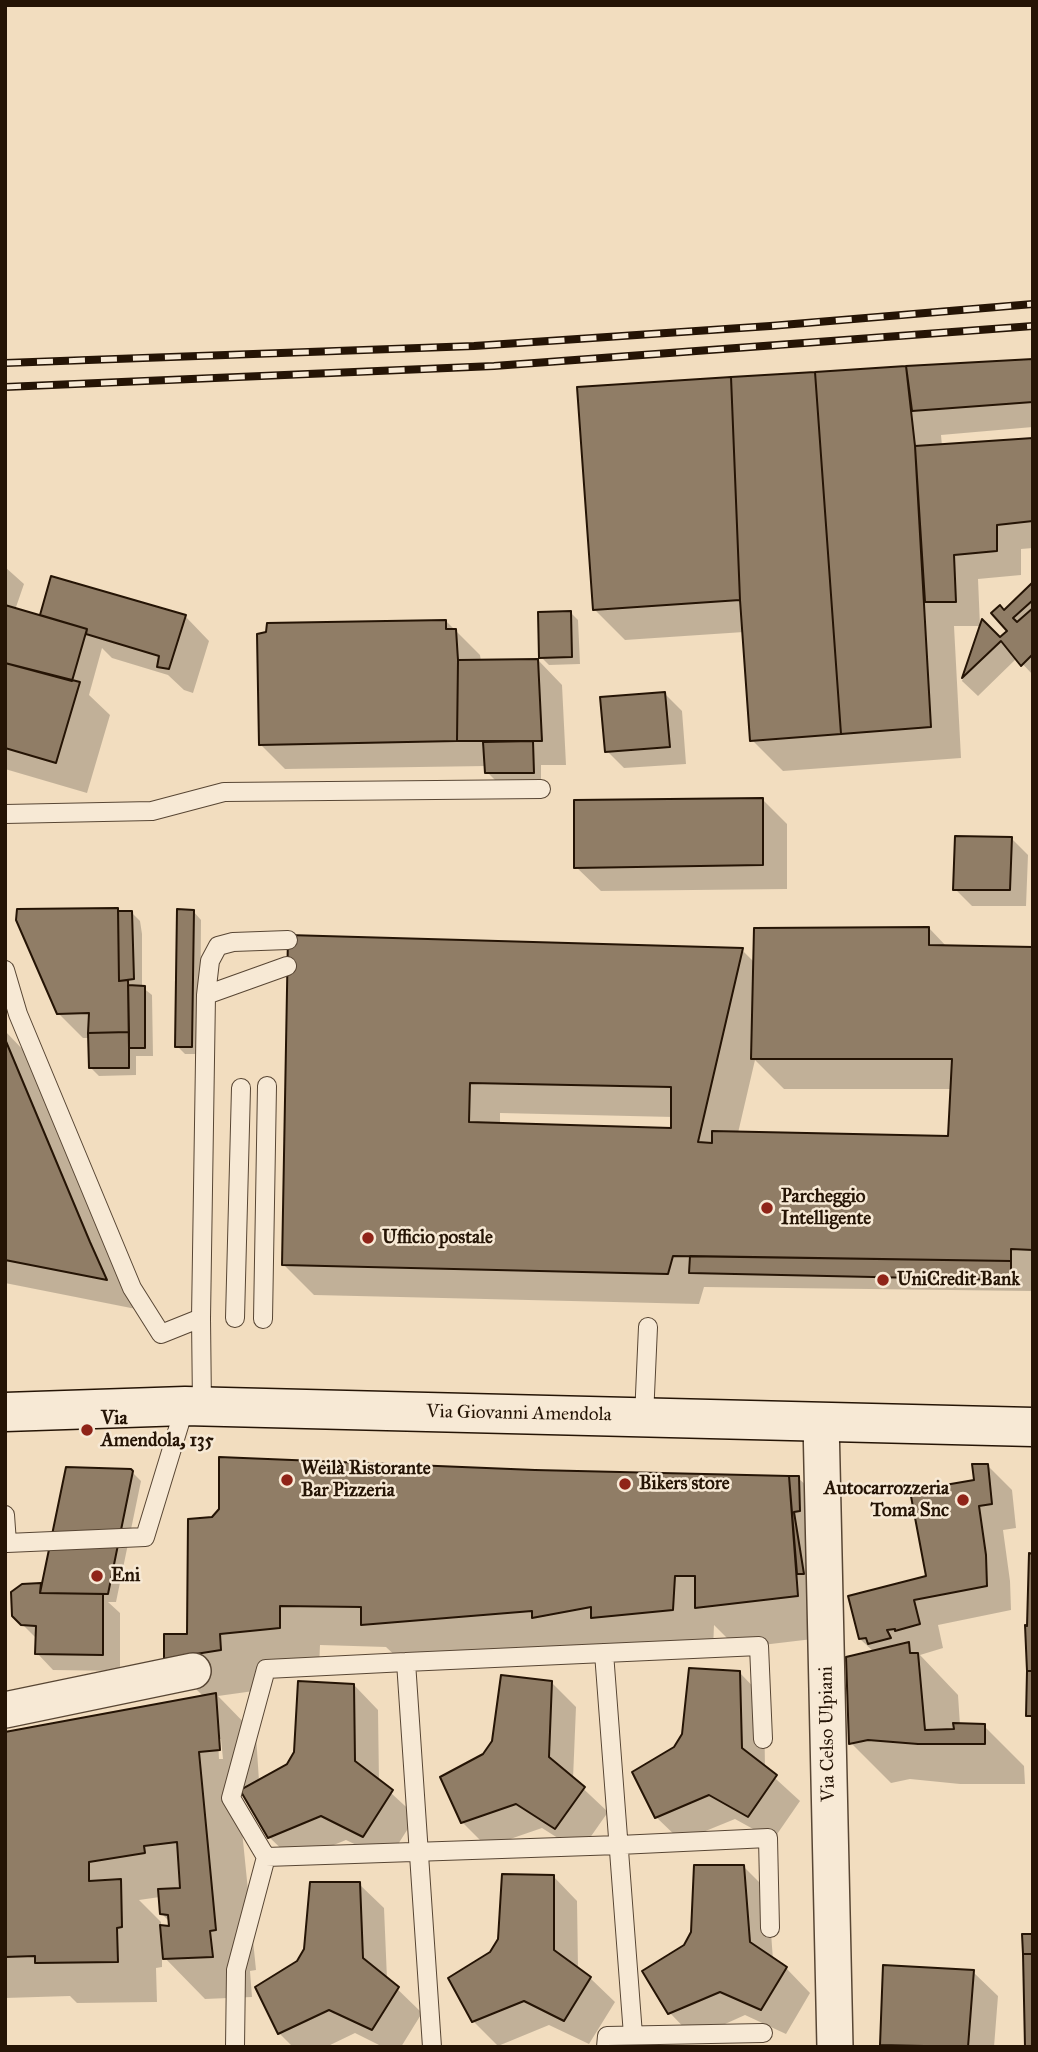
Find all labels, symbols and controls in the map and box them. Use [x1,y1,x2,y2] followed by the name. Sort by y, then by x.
[781,1186,871,1230] place label: Parcheggio Intelligente
[759,1200,775,1216] marker: Parcheggio Intelligente
[382,1227,493,1249] place label: Ufficio postale
[360,1230,376,1246] marker: Ufficio postale
[897,1269,1020,1291] place label: UniCredit Bank
[875,1272,891,1288] marker: UniCredit Bank
[426,1401,612,1427] street label: Via Giovanni Amendola
[101,1408,213,1452] place label: Via Amendola, 135
[79,1422,95,1438] marker: Via Amendola, 135
[301,1458,431,1502] place label: Weilà Ristorante Bar Pizzeria
[279,1472,295,1488] marker: Weilà Ristorante Bar Pizzeria
[639,1473,730,1495] place label: Bikers store
[617,1476,633,1492] marker: Bikers store
[824,1478,949,1522] place label: Autocarrozzeria Toma Snc
[955,1492,971,1508] marker: Autocarrozzeria Toma Snc
[111,1565,140,1587] place label: Eni
[89,1568,105,1584] marker: Eni
[815,1666,841,1802] street label: Via Celso Ulpiani

